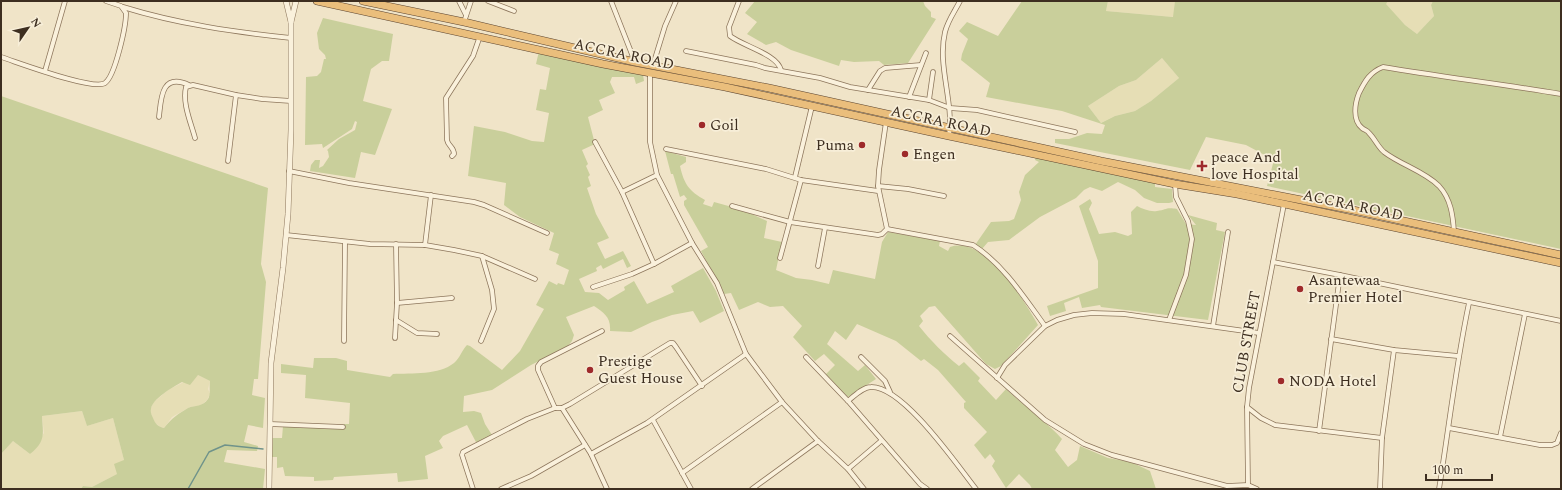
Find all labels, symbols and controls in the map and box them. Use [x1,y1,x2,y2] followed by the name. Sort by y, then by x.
[8,8,48,48] north arrow
[26,14,45,31] text: N
[572,33,676,76] street label: ACCRA ROAD
[889,100,993,143] street label: ACCRA ROAD
[710,114,739,137] place label: Goil
[697,120,707,130] marker: Goil
[816,134,855,157] place label: Puma
[857,140,867,150] marker: Puma
[913,143,956,166] place label: Engen
[1211,146,1299,186] place label: peace And love Hospital
[900,149,910,159] marker: Engen
[1196,160,1208,172] marker: peace And love Hospital
[1301,184,1405,227] street label: ACCRA ROAD
[1308,269,1402,309] place label: Asantewaa Premier Hotel
[1295,284,1305,294] marker: Asantewaa Premier Hotel
[1226,289,1267,395] street label: CLUB STREET
[598,350,683,390] place label: Prestige Guest House
[585,365,595,375] marker: Prestige Guest House
[1289,370,1377,393] place label: NODA Hotel
[1276,376,1286,386] marker: NODA Hotel
[1426,456,1492,482] scale bar
[1432,461,1463,480] text: 100 m

